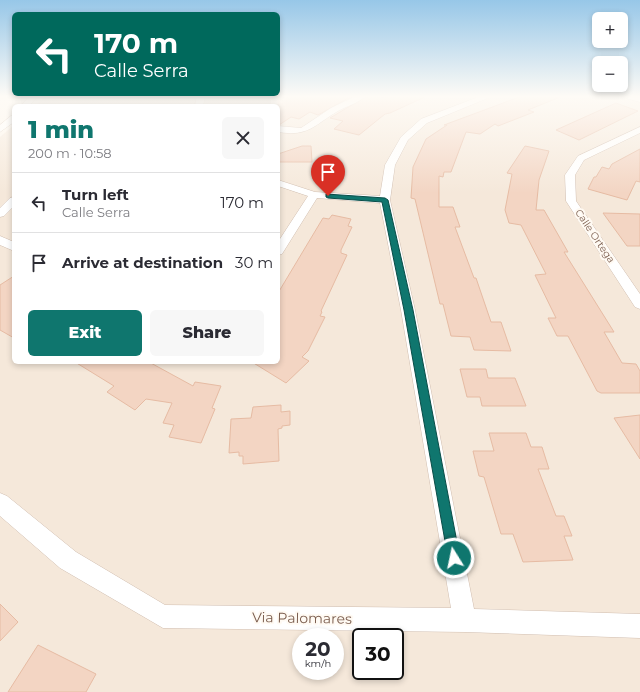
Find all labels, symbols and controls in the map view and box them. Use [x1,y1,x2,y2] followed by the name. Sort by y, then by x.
[592,12,628,92] map controls
[592,12,628,48] button: +
[94,26,178,60] text: 170 m
[28,28,80,80] icon: left
[592,56,628,92] button: −
[94,60,189,82] text: Calle Serra
[28,115,94,144] text: 1 min
[222,117,264,159] button: close
[28,145,112,161] text: 200 m · 10:58
[311,155,345,196] pin
[317,161,339,183] icon: arrive
[62,185,129,204] text: Turn left
[28,192,50,214] icon: left
[220,193,264,212] text: 170 m
[62,204,130,220] text: Calle Serra
[572,207,618,265] street label: Calle Ortega
[28,252,50,274] icon: arrive
[62,253,223,272] text: Arrive at destination
[235,253,273,272] text: 30 m
[28,310,142,356] button: Exit
[150,310,264,356] button: Share
[433,537,475,579] position arrow
[252,608,352,628] street label: Via Palomares
[352,628,404,680] speed limit sign: 30
[305,637,331,661] text: 20
[305,657,331,670] text: km/h

